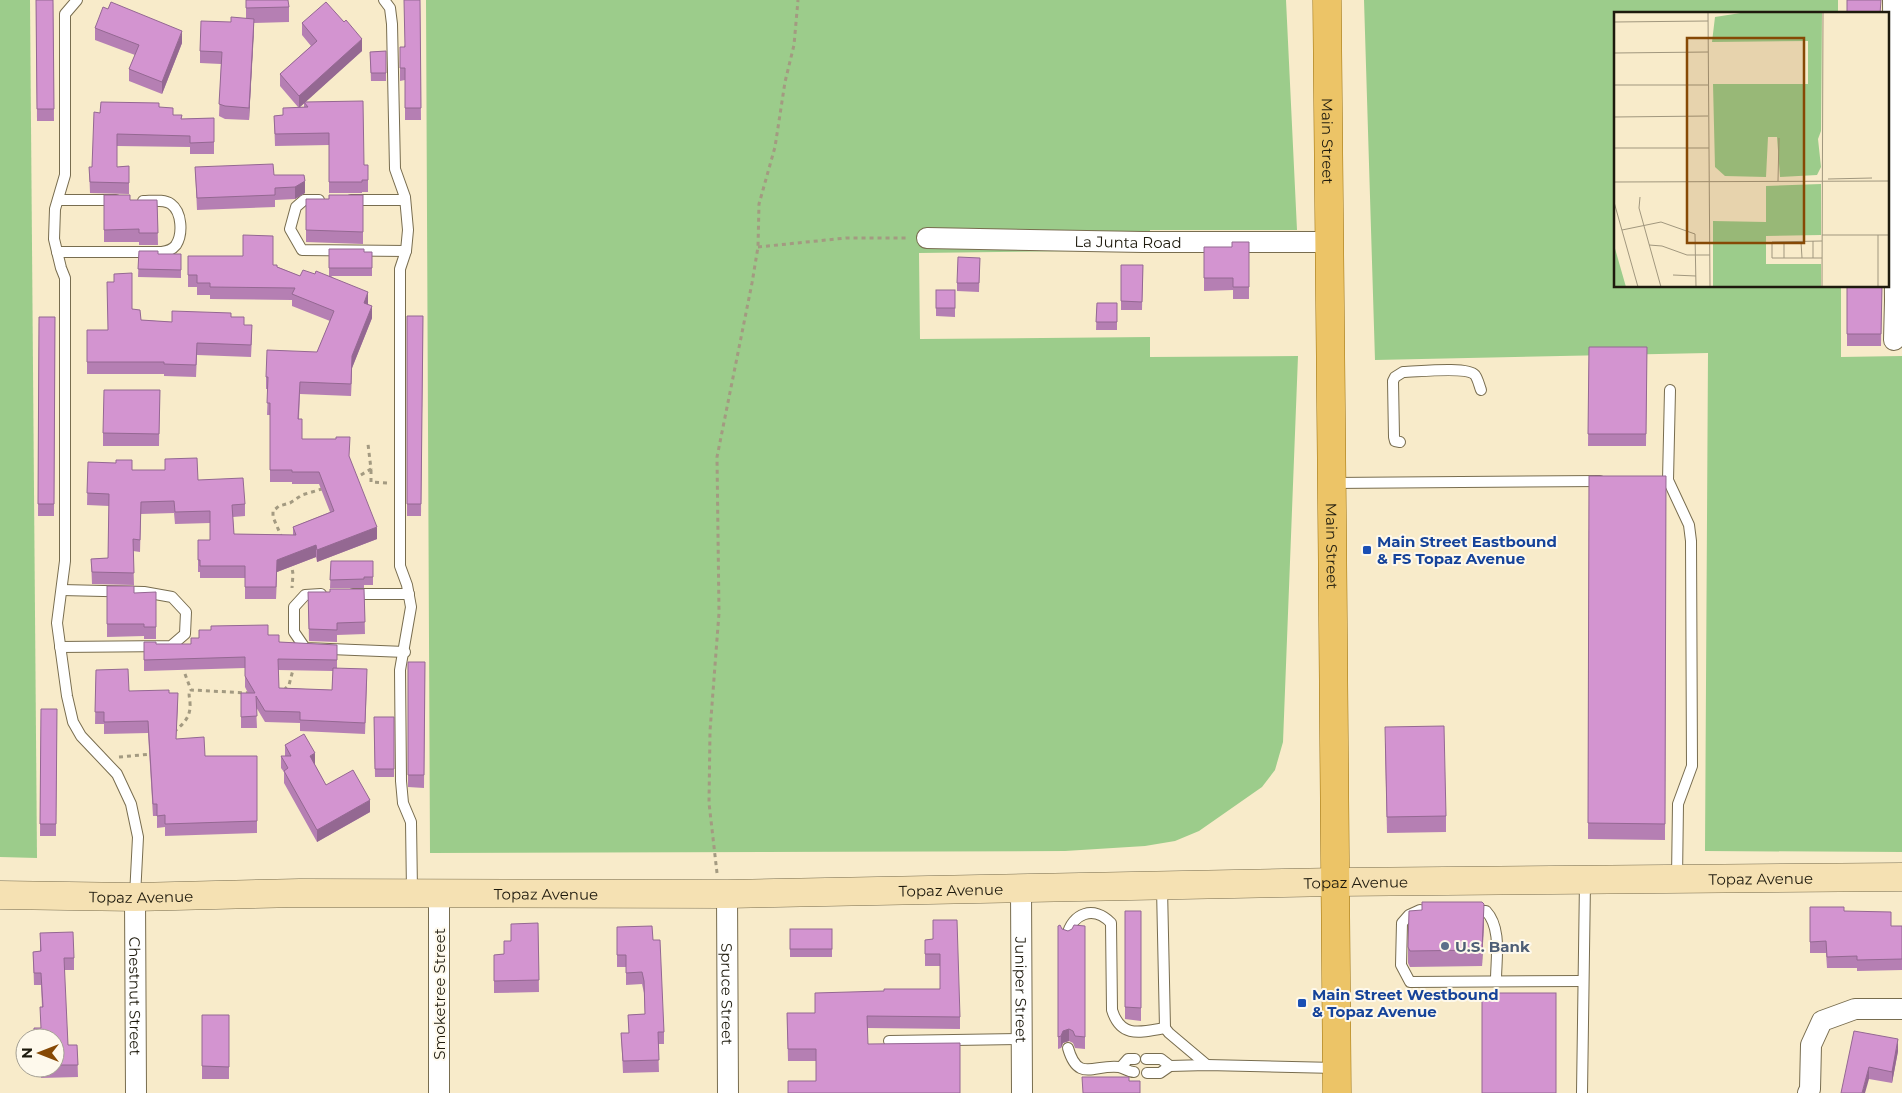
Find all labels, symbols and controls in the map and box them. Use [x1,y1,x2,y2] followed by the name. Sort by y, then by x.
[1614,12,1890,288] inset map
[1318,98,1338,184] street label: Main Street
[1074,231,1182,252] street label: La Junta Road
[1322,503,1342,589] street label: Main Street
[1377,532,1557,568] place label: Main Street Eastbound & FS Topaz Avenue
[1361,544,1373,556] marker: Main Street Eastbound & FS Topaz Avenue
[1709,868,1813,888] street label: Topaz Avenue
[1303,872,1408,892] street label: Topaz Avenue
[898,879,1003,900] street label: Topaz Avenue
[494,884,598,903] street label: Topaz Avenue
[89,886,193,907] street label: Topaz Avenue
[430,928,449,1060] street label: Smoketree Street
[126,936,145,1055] street label: Chestnut Street
[1012,936,1031,1043] street label: Juniper Street
[1455,937,1530,956] place label: U.S. Bank
[1439,940,1451,952] marker: U.S. Bank
[718,943,737,1045] street label: Spruce Street
[1312,985,1499,1021] place label: Main Street Westbound & Topaz Avenue
[1296,997,1308,1009] marker: Main Street Westbound & Topaz Avenue
[15,1028,65,1078] north arrow
[18,1047,36,1059] text: N

